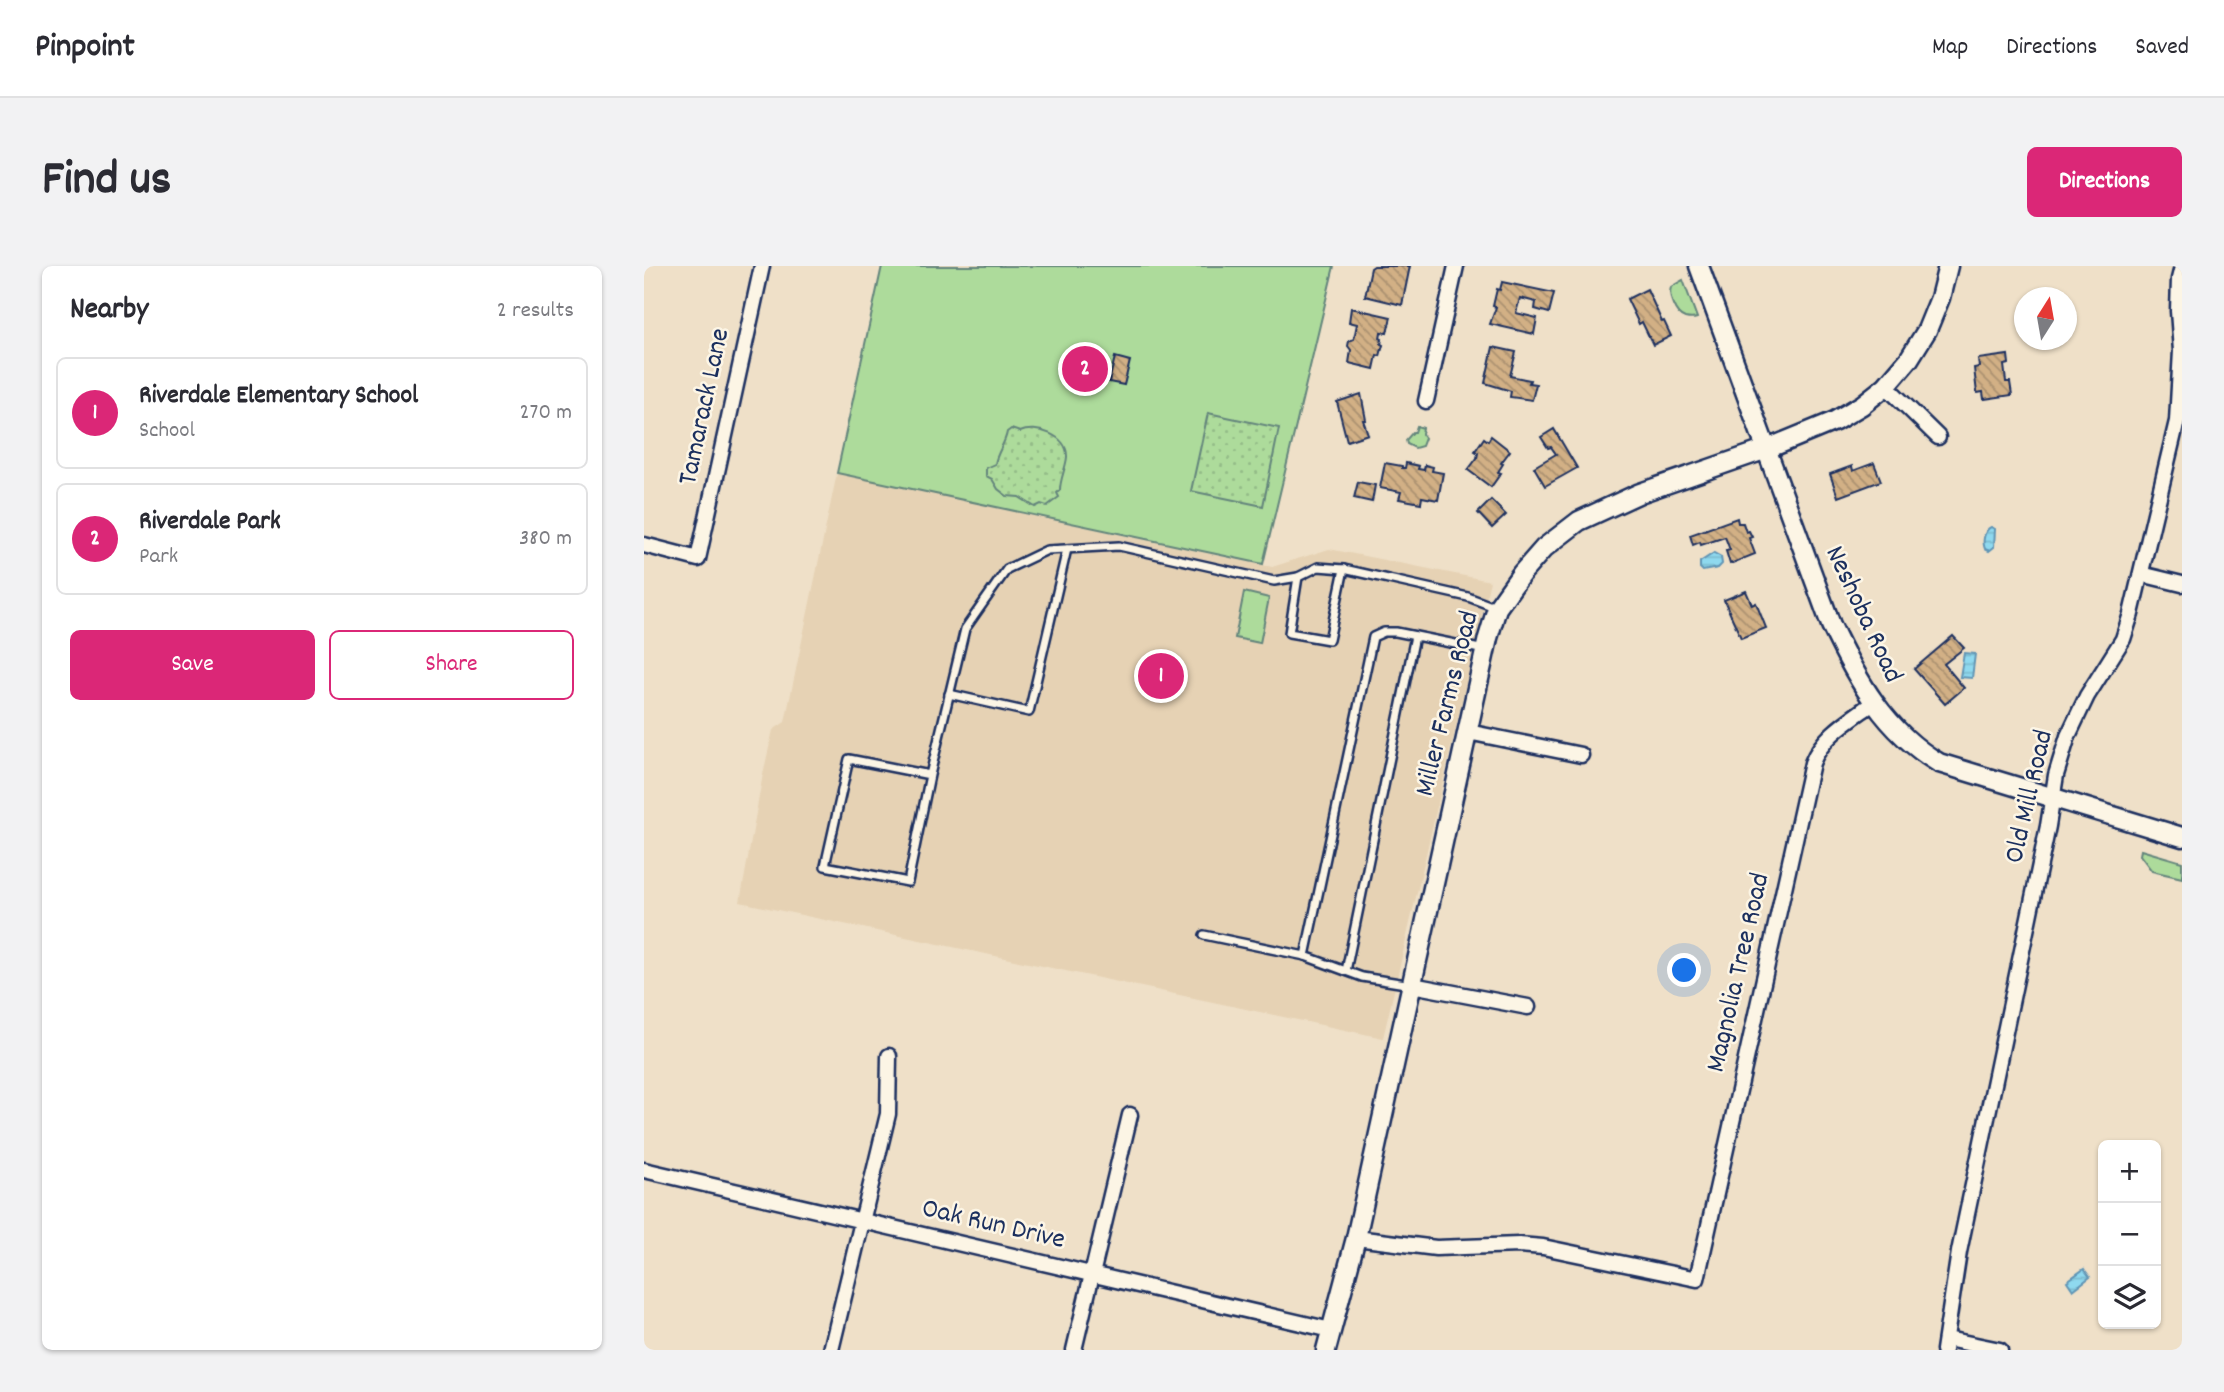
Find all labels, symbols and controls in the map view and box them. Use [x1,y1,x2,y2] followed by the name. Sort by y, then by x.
[35,25,135,72] text: Pinpoint
[1932,31,1968,65] text: Map
[2006,31,2097,65] text: Directions
[2135,31,2189,65] text: Saved
[42,147,171,217] text: Find us
[2027,147,2182,217] button: Directions
[2014,287,2077,350] north arrow
[70,290,148,333] text: Nearby
[497,295,574,328] text: 2 results
[670,325,742,489] street label: Tamarack Lane
[1062,343,1108,395] pin: 2
[139,378,418,415] text: Riverdale Elementary School
[92,397,98,430] text: 1
[520,397,572,430] text: 270 m
[139,415,195,448] text: School
[139,504,281,541] text: Riverdale Park
[90,523,100,556] text: 2
[519,523,572,556] text: 380 m
[1813,540,1911,690] street label: Neshoba Road
[139,541,178,574] text: Park
[1407,607,1491,801] street label: Miller Farms Road
[70,630,315,700] button: Save
[329,630,574,700] button: Share
[1138,650,1184,702] pin: 1
[1996,726,2066,868] street label: Old Mill Road
[1698,869,1782,1077] street label: Magnolia Tree Road
[1667,953,1701,987] your location
[2098,1140,2161,1329] map controls
[2098,1140,2161,1203] button: +
[917,1190,1069,1262] street label: Oak Run Drive
[2098,1203,2161,1266] button: −
[2098,1266,2161,1329] button: layers

